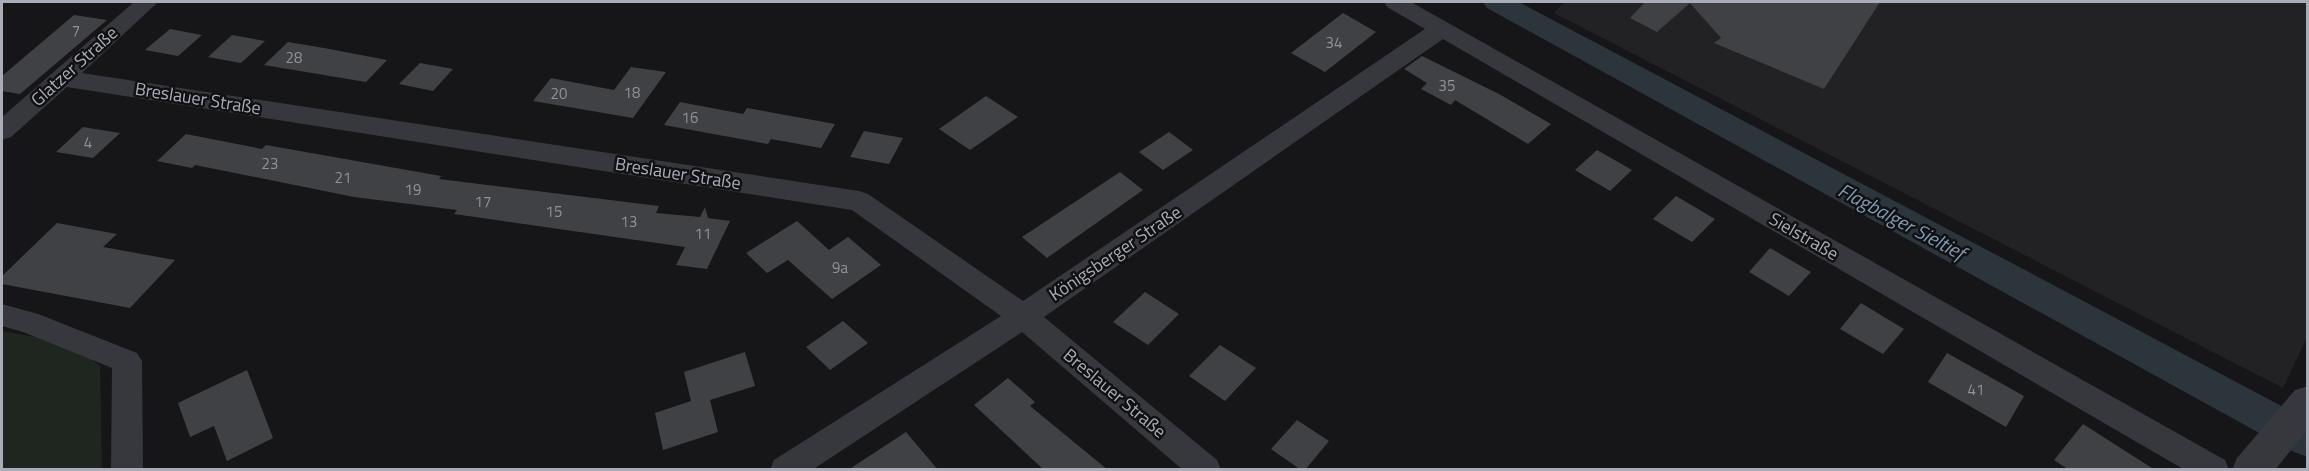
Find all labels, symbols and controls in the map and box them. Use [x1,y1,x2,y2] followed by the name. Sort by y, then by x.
[72,19,80,42] house number: 7
[25,20,123,112] street label: Glatzer Straße
[1326,31,1342,54] house number: 34
[286,46,302,69] house number: 28
[1439,74,1455,97] house number: 35
[133,75,263,121] street label: Breslauer Straße
[624,81,640,104] house number: 18
[551,82,567,105] house number: 20
[682,106,698,129] house number: 16
[84,131,92,154] house number: 4
[613,150,743,196] street label: Breslauer Straße
[262,152,278,175] house number: 23
[335,166,351,189] house number: 21
[1833,174,1975,269] water label: Flagbalger Sieltief
[405,178,421,201] house number: 19
[475,190,491,213] house number: 17
[1043,199,1187,307] street label: Königsberger Straße
[546,200,562,223] house number: 15
[1764,205,1844,267] street label: Sielstraße
[621,210,637,233] house number: 13
[695,222,711,245] house number: 11
[832,256,848,279] house number: 9a
[1058,342,1172,444] street label: Breslauer Straße
[1968,378,1984,401] house number: 41

